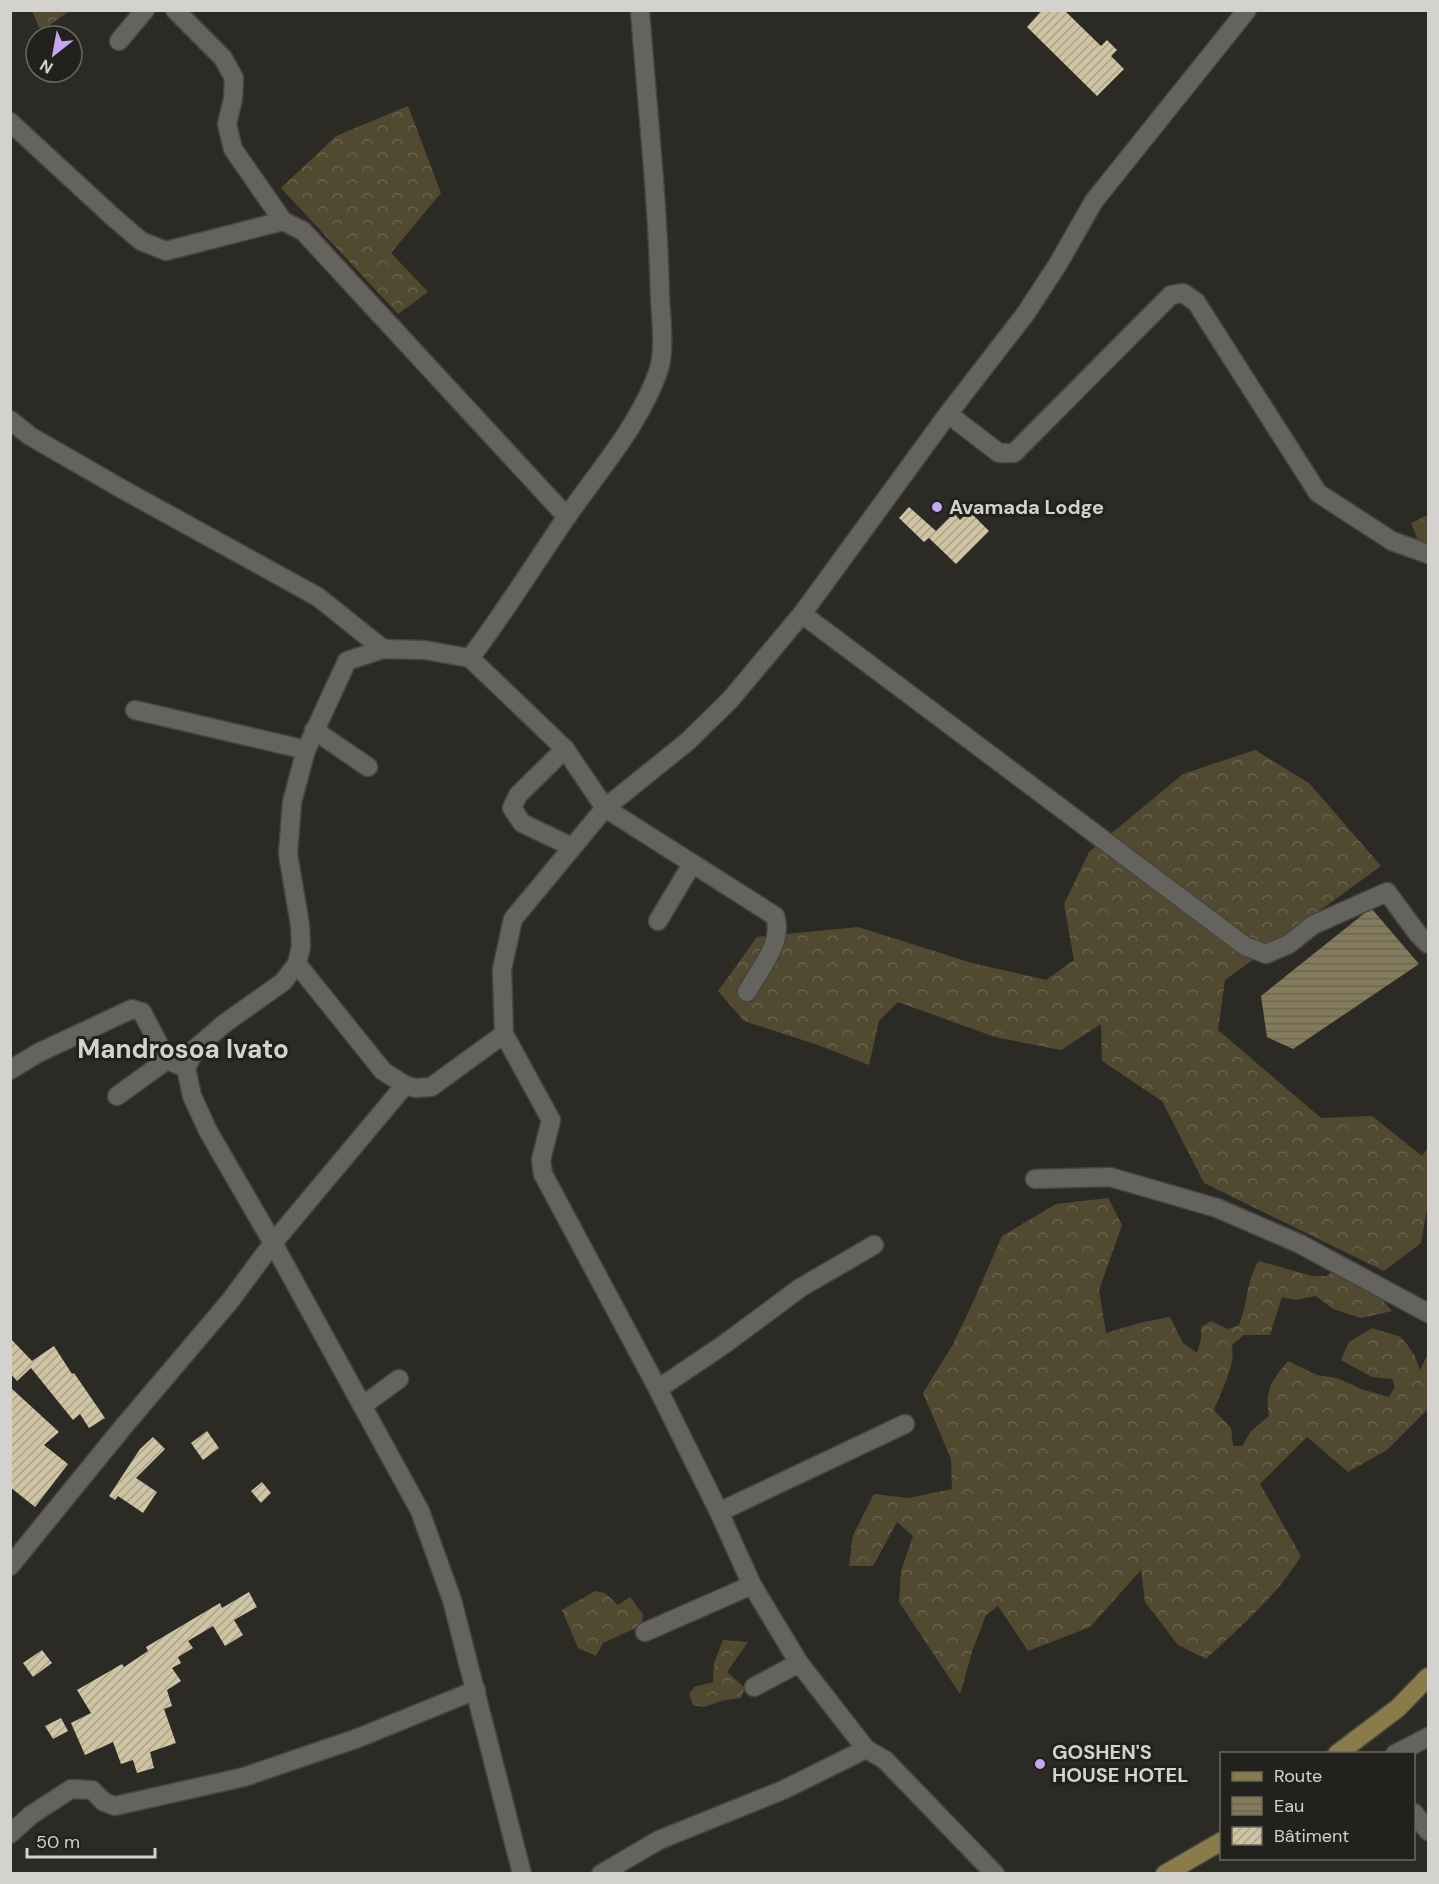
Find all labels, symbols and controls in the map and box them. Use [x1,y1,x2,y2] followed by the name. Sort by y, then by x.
[24,24,84,84] north arrow
[36,54,57,78] text: N
[949,494,1104,520] place label: Avamada Lodge
[930,500,944,514] marker: Avamada Lodge
[77,1032,289,1066] district label: Mandrosoa Ivato
[1052,1739,1188,1788] place label: GOSHEN'S HOUSE HOTEL
[1220,1752,1415,1860] legend
[1033,1757,1047,1771] marker: GOSHEN'S HOUSE HOTEL
[1274,1764,1322,1788] text: Route
[1274,1794,1304,1818] text: Eau
[27,1821,154,1859] scale bar
[1274,1824,1349,1848] text: Bâtiment
[36,1830,80,1854] text: 50 m

